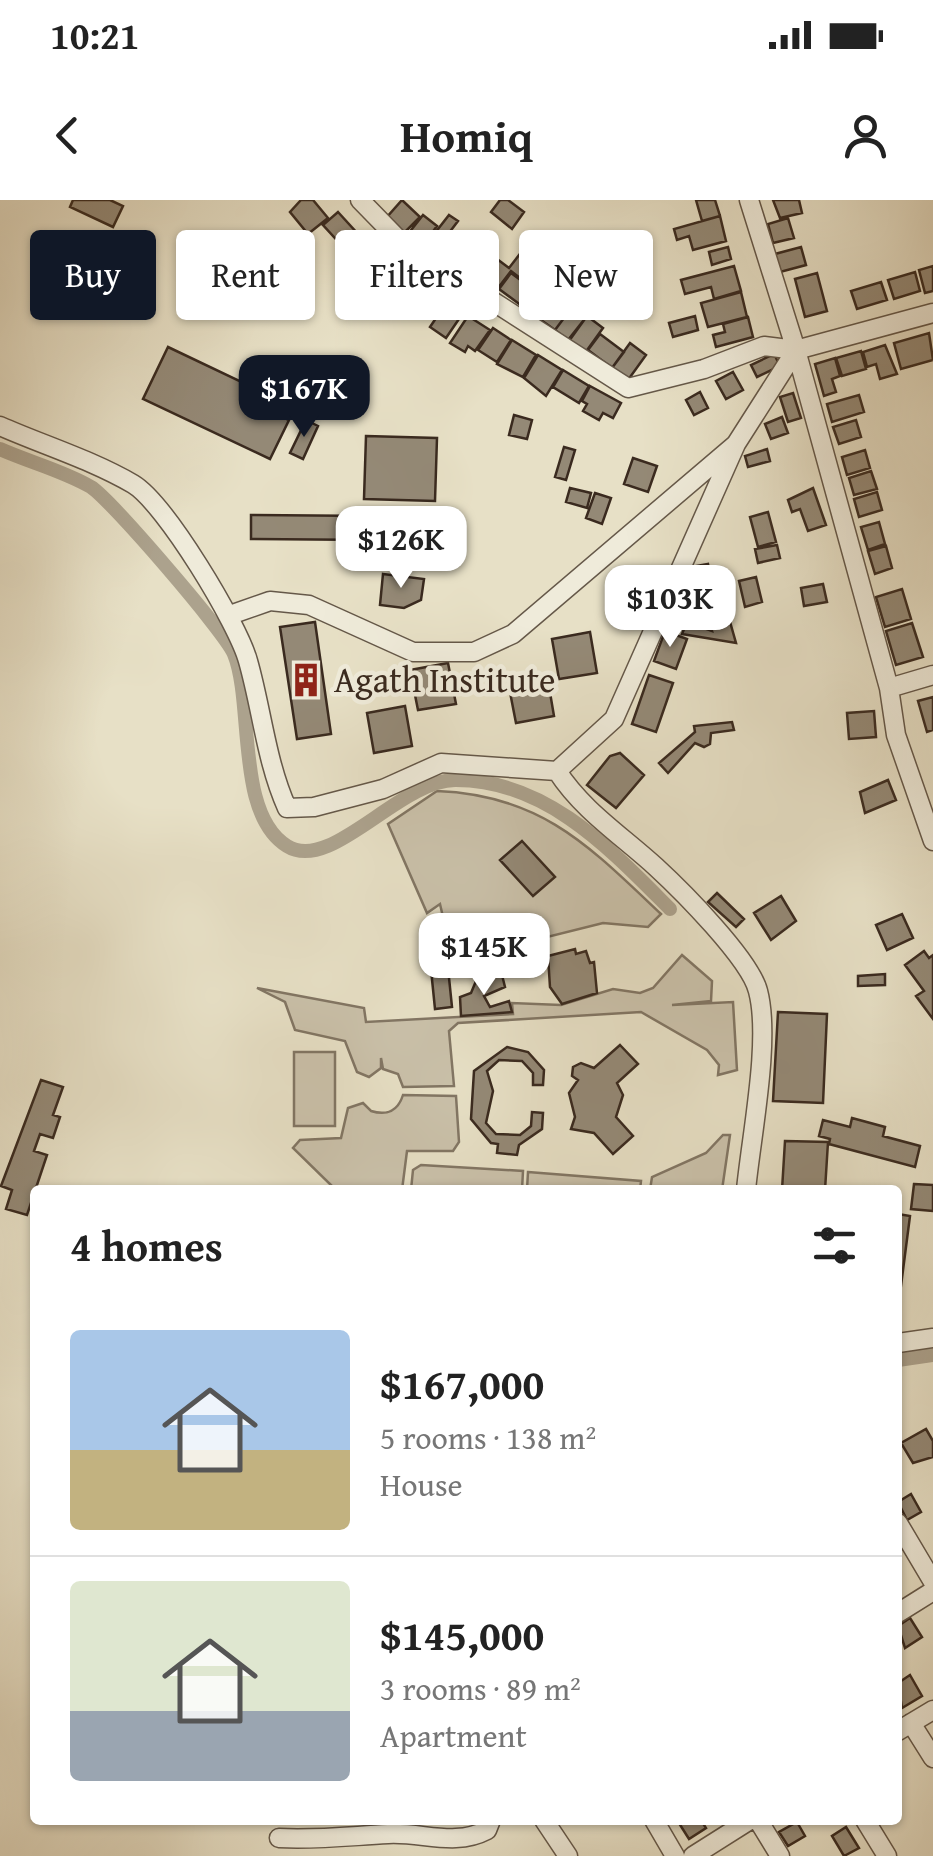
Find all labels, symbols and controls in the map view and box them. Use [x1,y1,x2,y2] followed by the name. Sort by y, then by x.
[50,7,140,63] text: 10:21
[400,103,533,168] text: Homiq
[40,108,95,163] icon: back
[838,108,893,163] icon: person
[30,230,156,320] chip: Buy
[176,230,315,320] chip: Rent
[335,230,499,320] chip: Filters
[519,230,653,320] chip: New
[234,355,374,440] pin: $167K
[261,364,347,411] text: $167K
[331,506,471,591] pin: $126K
[358,515,444,562] text: $126K
[600,565,740,650] pin: $103K
[627,574,713,621] text: $103K
[334,654,555,705] place label: Agath Institute
[287,661,325,699] building icon: Agath Institute
[414,913,554,998] pin: $145K
[441,922,527,969] text: $145K
[70,1215,223,1276] text: 4 homes
[807,1218,862,1273] icon: filters
[380,1353,544,1414] text: $167,000
[150,1370,270,1490] icon: home
[380,1414,596,1461] text: 5 rooms · 138 m²
[380,1461,463,1508] text: House
[380,1604,544,1665] text: $145,000
[150,1621,270,1741] icon: home
[380,1665,581,1712] text: 3 rooms · 89 m²
[380,1712,527,1759] text: Apartment

